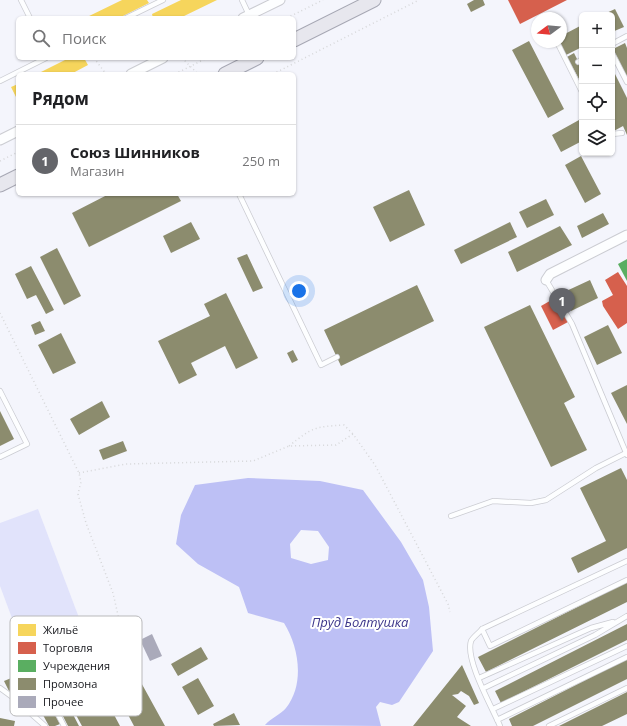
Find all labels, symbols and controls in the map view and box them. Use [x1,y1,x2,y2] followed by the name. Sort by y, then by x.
[531,12,567,48] north arrow
[579,12,615,156] map controls
[579,12,615,48] button: +
[16,16,296,60] search box
[30,27,52,49] icon: search
[62,28,106,48] text: Поиск
[579,48,615,84] button: −
[579,84,615,120] button: locate
[32,87,89,110] text: Рядом
[579,120,615,156] button: layers
[70,142,200,162] text: Союз Шинников
[41,152,49,170] text: 1
[242,152,280,170] text: 250 m
[70,162,125,180] text: Магазин
[289,281,309,301] your location
[549,288,575,321] pin: 1
[312,613,409,631] water label: Пруд Болтушка
[10,616,142,716] legend
[43,622,78,637] text: Жильё
[43,640,92,655] text: Торговля
[43,658,110,673] text: Учреждения
[43,676,97,691] text: Промзона
[43,694,83,709] text: Прочее

